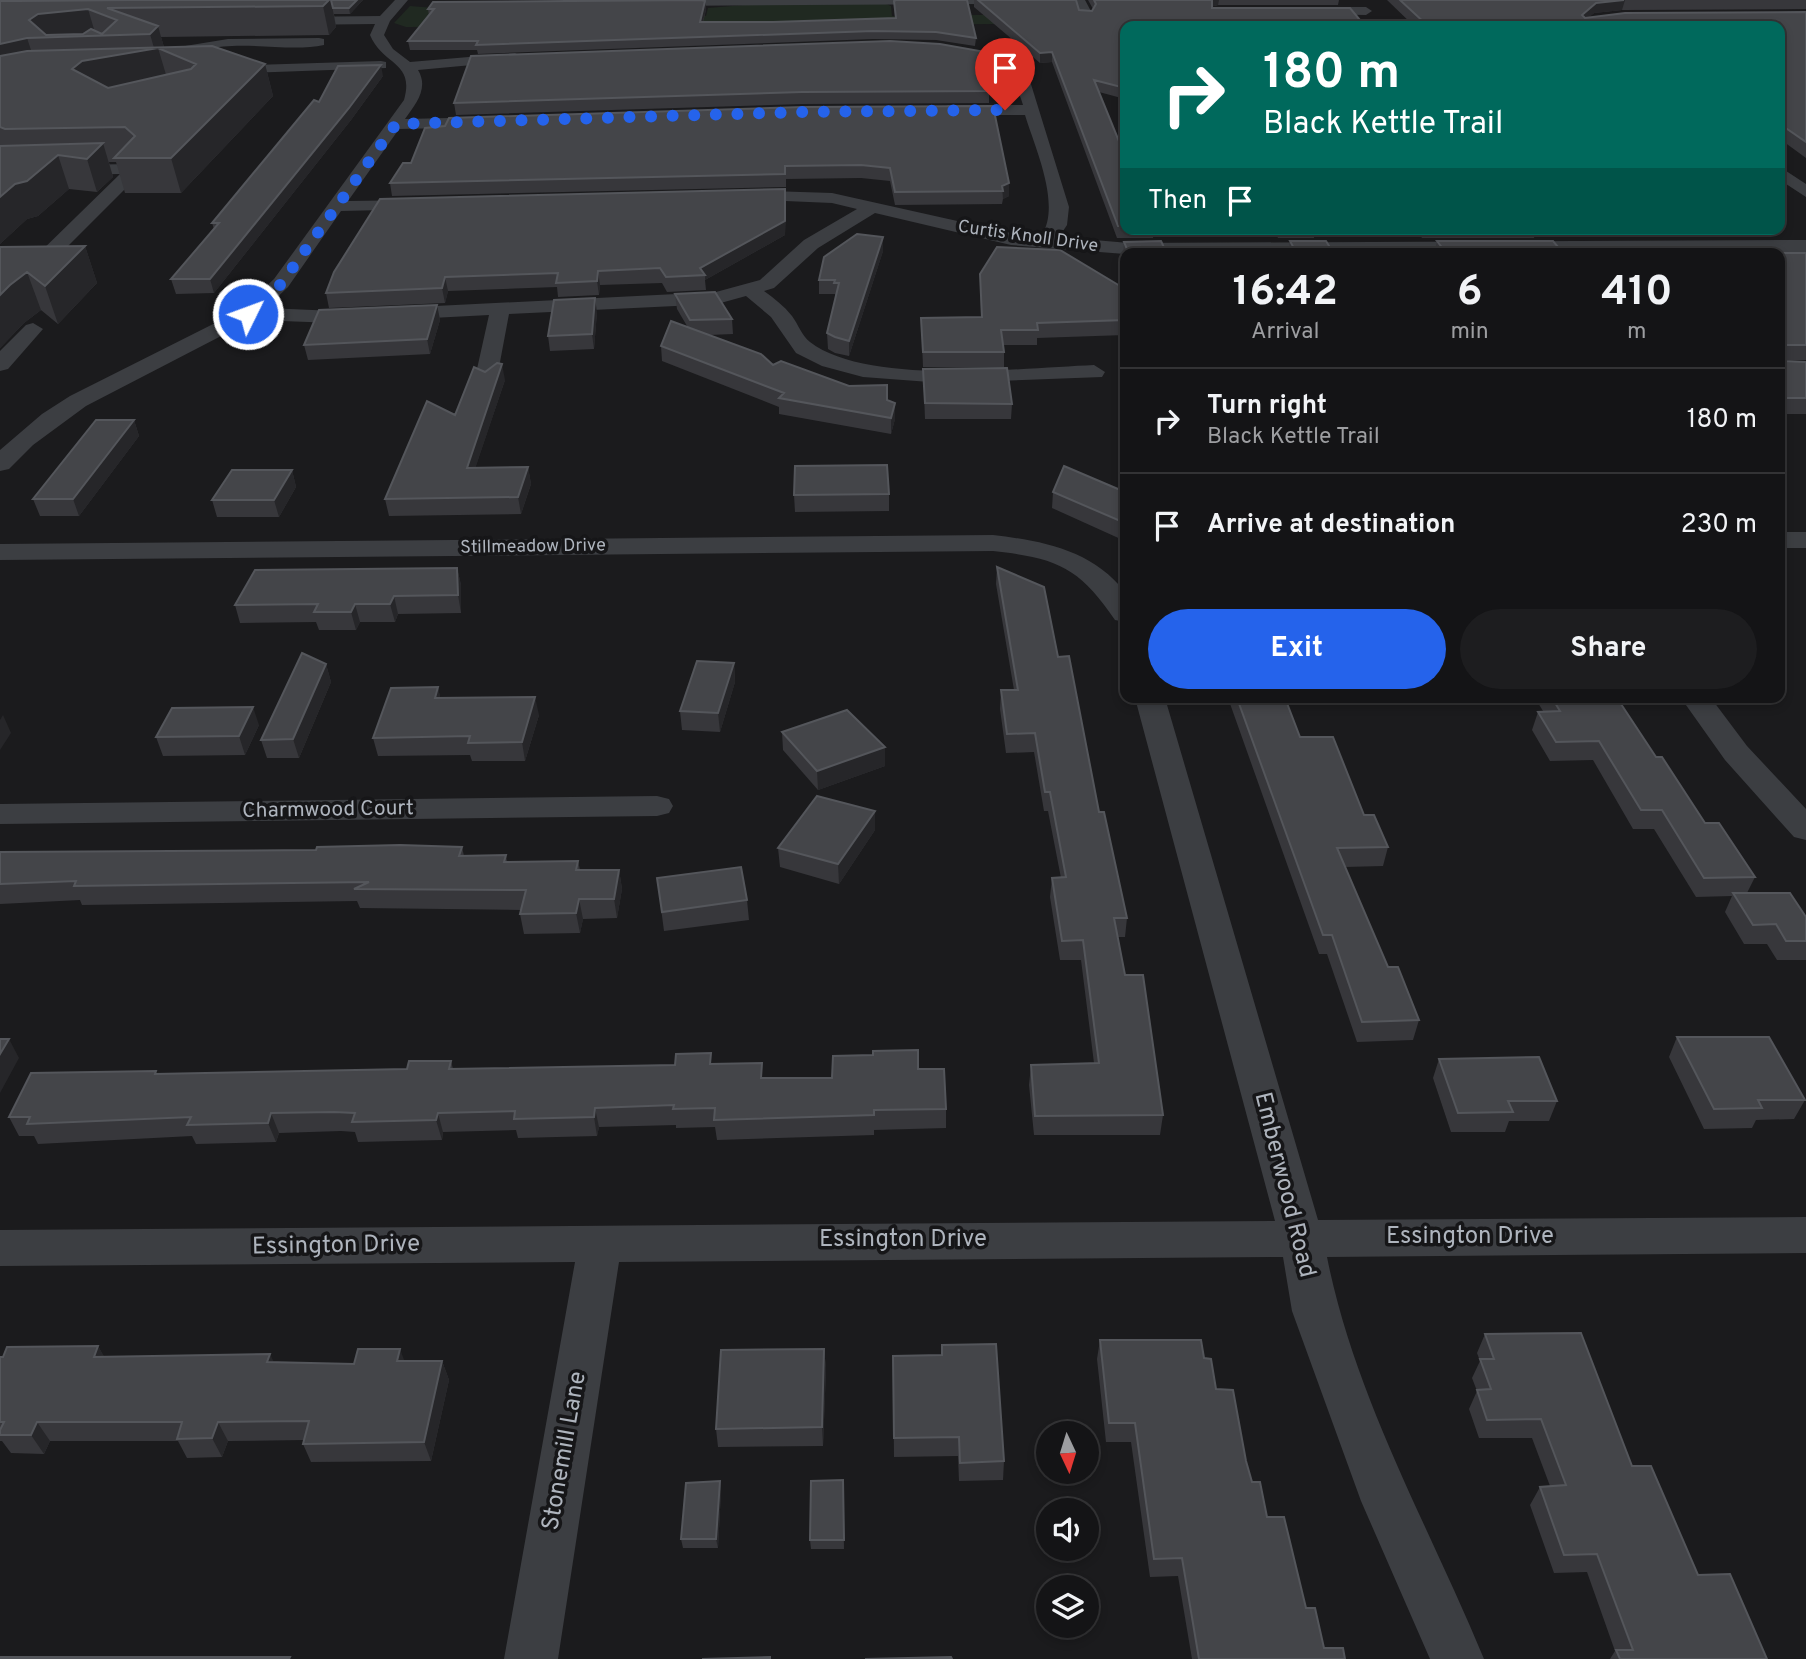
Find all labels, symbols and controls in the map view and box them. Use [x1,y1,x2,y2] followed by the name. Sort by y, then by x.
[975,38,1035,110] pin
[1263,44,1400,106] text: 180 m
[986,49,1024,87] icon: arrive
[1148,49,1239,140] icon: right
[1263,105,1503,145] text: Black Kettle Trail
[1221,182,1259,220] icon: arrive
[1148,185,1207,218] text: Then
[956,216,1100,258] street label: Curtis Knoll Drive
[1232,267,1338,320] text: 16:42
[1457,267,1482,320] text: 6
[1601,267,1673,320] text: 410
[211,277,285,351] position arrow
[1251,318,1319,347] text: Arrival
[1450,318,1489,347] text: min
[1627,318,1647,347] text: m
[1207,390,1327,423] text: Turn right
[1148,402,1186,440] icon: right
[1687,404,1757,437] text: 180 m
[1207,423,1380,452] text: Black Kettle Trail
[1148,507,1186,545] icon: arrive
[1207,509,1455,542] text: Arrive at destination
[1681,509,1757,542] text: 230 m
[460,534,606,560] street label: Stillmeadow Drive
[1148,609,1446,689] button: Exit
[1460,609,1757,689] button: Share
[242,795,414,825] street label: Charmwood Court
[1246,1089,1322,1281] street label: Emberwood Road
[1386,1222,1554,1252] street label: Essington Drive
[819,1225,987,1255] street label: Essington Drive
[252,1230,420,1262] street label: Essington Drive
[536,1369,594,1533] street label: Stonemill Lane
[1036,1421,1099,1484] north arrow
[1036,1421,1099,1638] map controls
[1036,1498,1099,1561] button: sound
[1036,1575,1099,1638] button: layers

